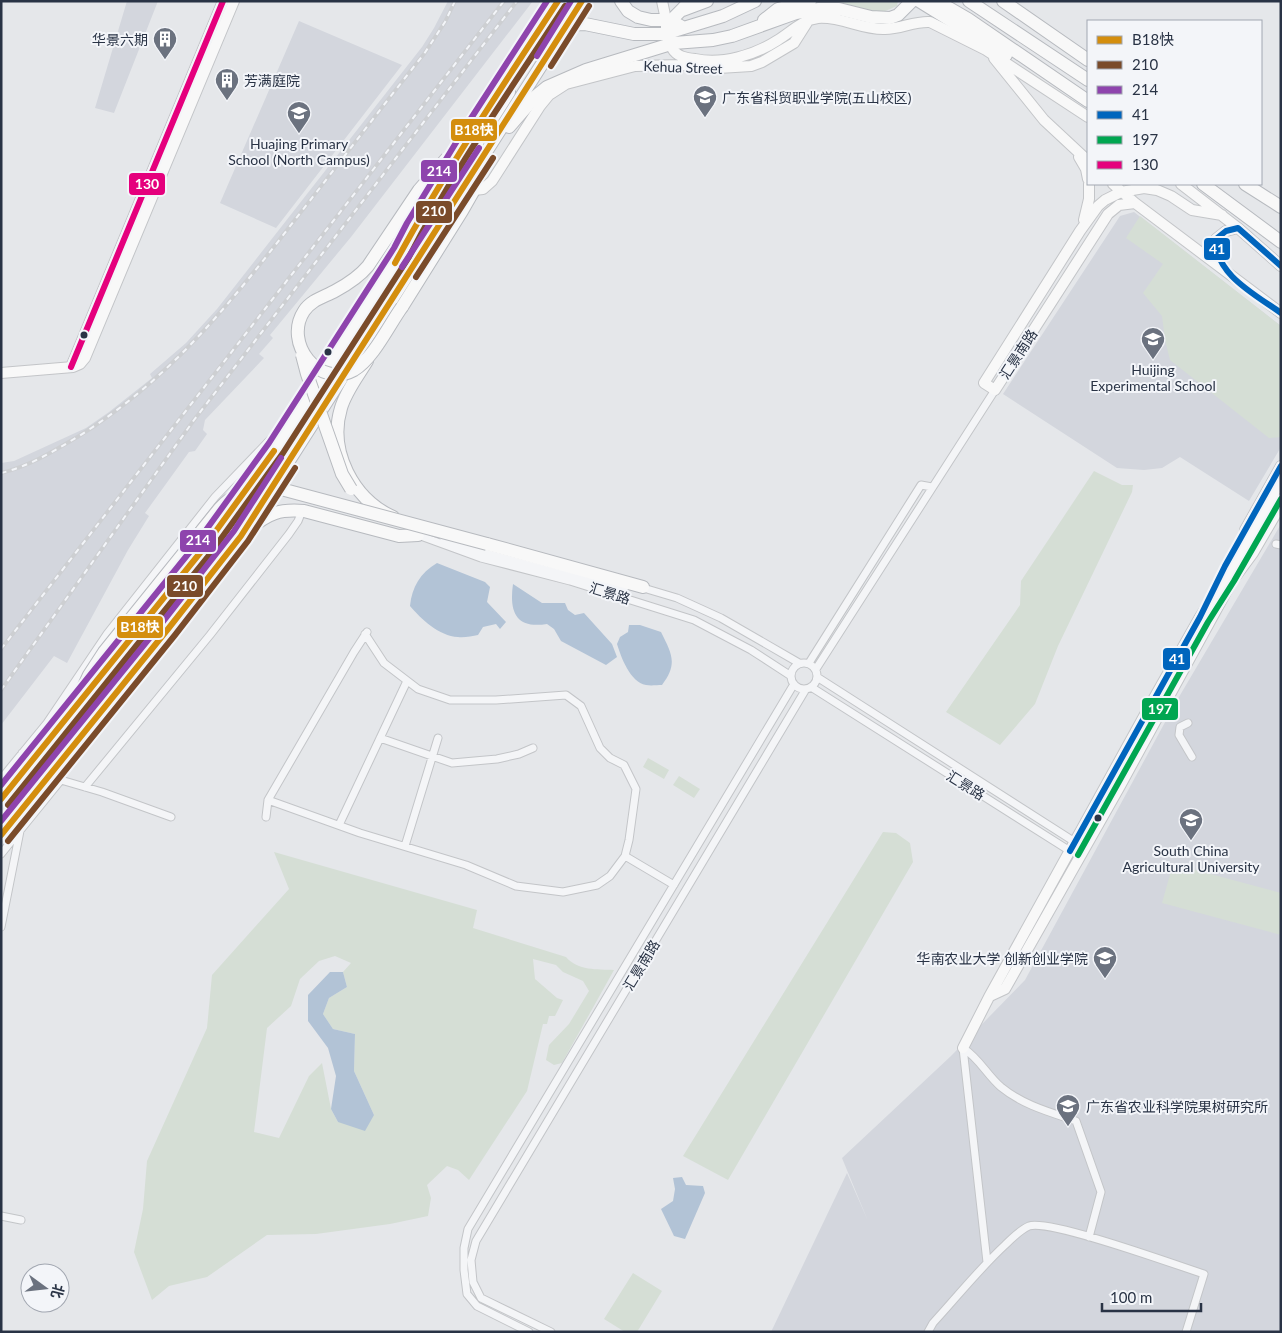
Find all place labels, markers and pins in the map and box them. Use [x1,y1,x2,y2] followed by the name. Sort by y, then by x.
[152,26,178,60] building icon: 华景六期
[92,31,148,48] place label: 华景六期
[214,67,240,101] building icon: 芳满庭院
[244,72,300,89] place label: 芳满庭院
[692,84,718,118] school or university icon: 广东省科贸职业学院(五山校区)
[722,89,912,106] place label: 广东省科贸职业学院(五山校区)
[286,100,312,134] school or university icon: Huajing Primary School (North Campus)
[228,135,370,168] place label: Huajing Primary School (North Campus)
[1140,326,1166,360] school or university icon: Huijing Experimental School
[79,330,89,340] unlabelled marker
[323,347,333,357] unlabelled marker
[1090,361,1216,394] place label: Huijing Experimental School
[1178,807,1204,841] school or university icon: South China Agricultural University
[1093,813,1103,823] unlabelled marker
[1122,842,1260,875] place label: South China Agricultural University
[1092,945,1118,979] school or university icon: 华南农业大学 创新创业学院
[916,950,1088,967] place label: 华南农业大学 创新创业学院
[1055,1093,1081,1127] school or university icon: 广东省农业科学院果树研究所
[1086,1098,1268,1115] place label: 广东省农业科学院果树研究所

